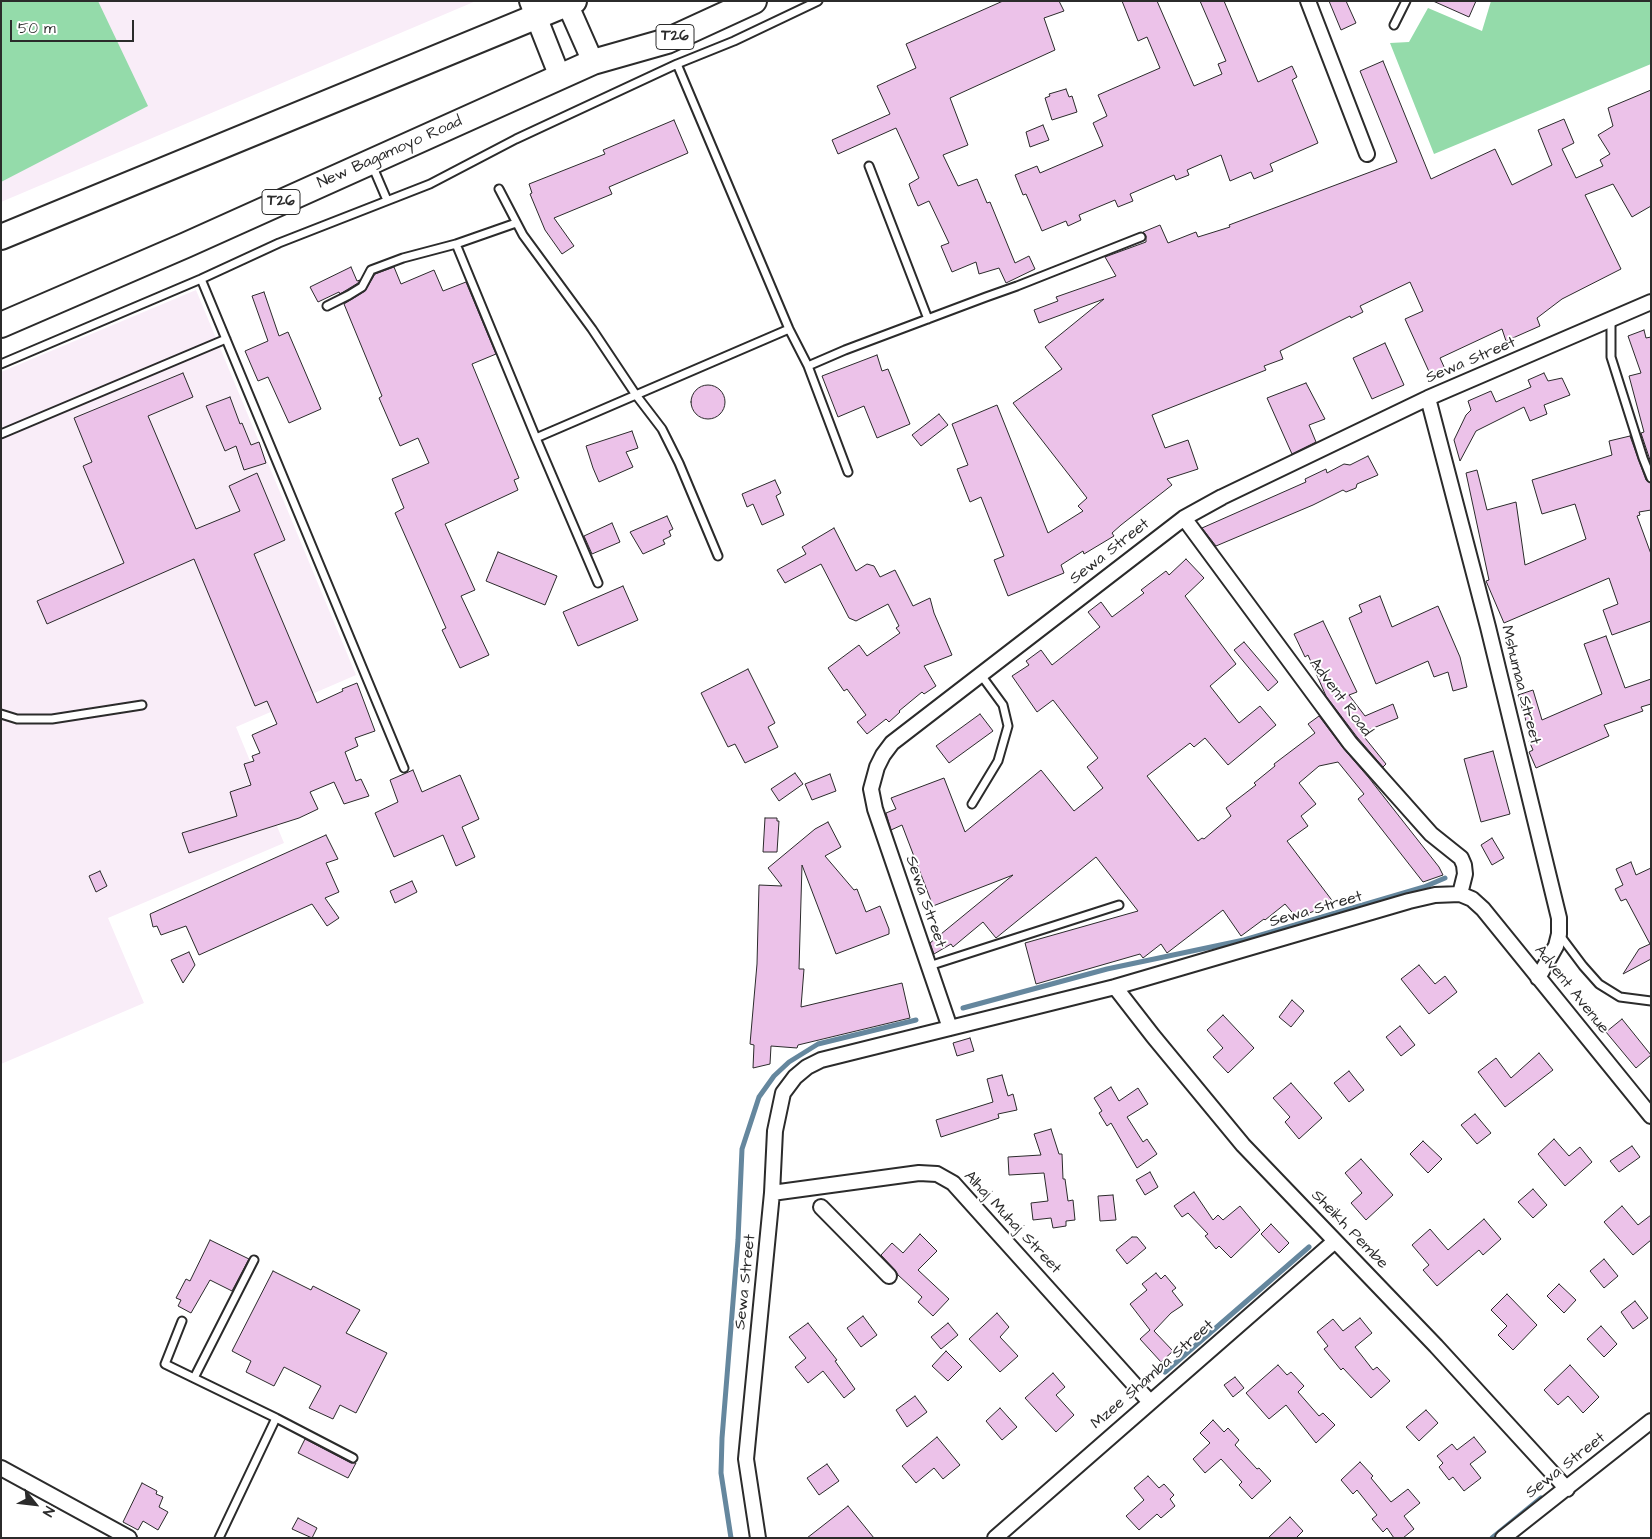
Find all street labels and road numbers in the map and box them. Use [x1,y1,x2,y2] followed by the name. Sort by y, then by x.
[656,24,694,50] road number: T26
[315,112,465,194] street label: New Bagamoyo Road
[262,190,300,214] road number: T26
[1423,333,1519,389] street label: Sewa Street
[1066,515,1154,589] street label: Sewa Street
[1496,624,1544,746] street label: Mshumaa Street
[1304,655,1376,741] street label: Advent Road
[900,854,950,950] street label: Sewa Street
[1267,888,1365,932] street label: Sewa Street
[1529,942,1613,1038] street label: Advent Avenue
[959,1167,1065,1279] street label: Alhaj Muhaj Street
[1307,1187,1391,1273] street label: Sheikh Pembe
[731,1233,761,1331] street label: Sewa Street
[1088,1316,1218,1434] street label: Mzee Shamba Street
[1522,1429,1610,1503] street label: Sewa Street

